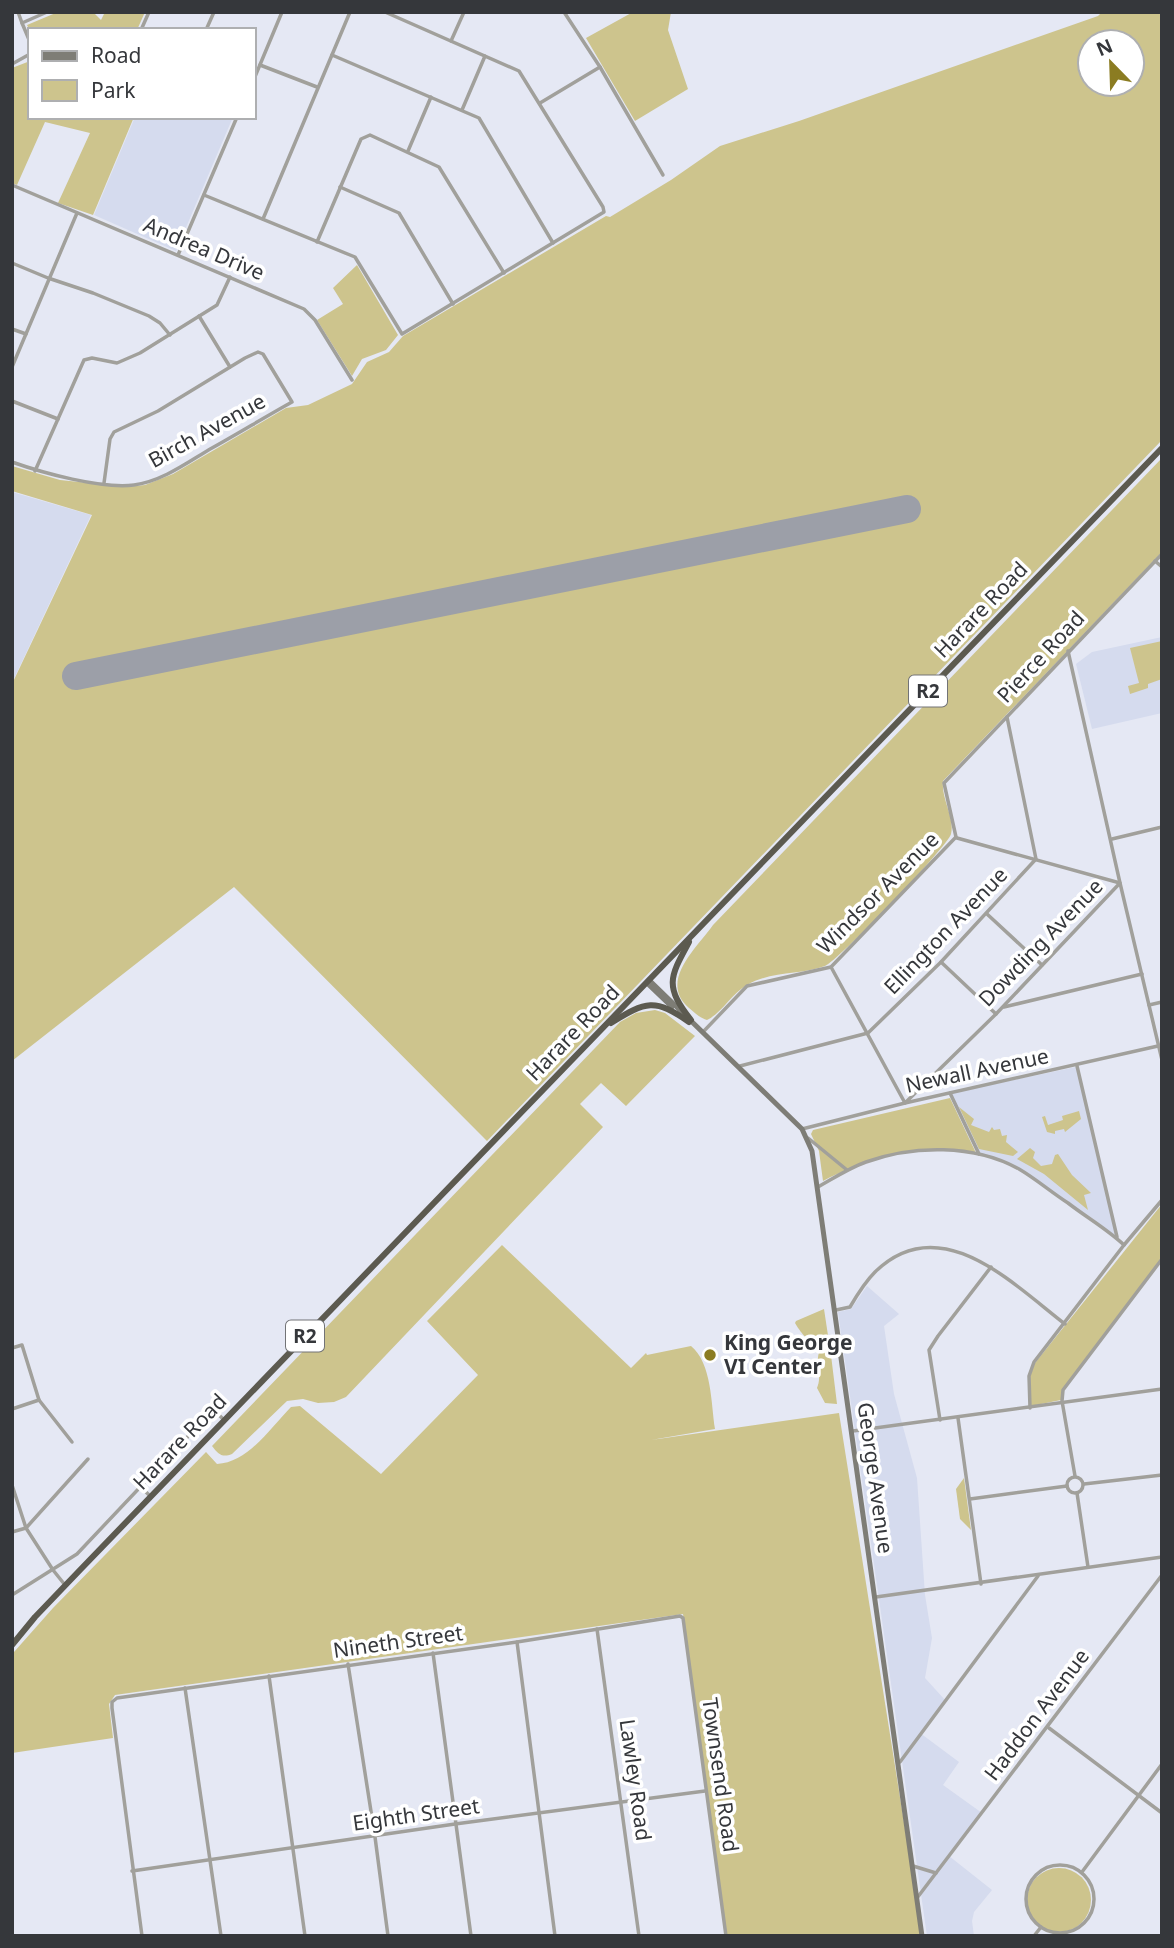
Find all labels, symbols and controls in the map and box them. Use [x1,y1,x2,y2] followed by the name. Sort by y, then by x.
[28,28,256,119] legend
[1076,28,1146,98] north arrow
[1092,32,1117,62] text: N
[91,41,141,69] text: Road
[91,76,136,104] text: Park
[140,210,269,286] street label: Andrea Drive
[143,386,270,474] street label: Birch Avenue
[927,555,1033,663] street label: Harare Road
[990,604,1090,708] street label: Pierce Road
[909,676,947,706] road number: R2
[810,825,944,959] street label: Windsor Avenue
[877,861,1013,1000] street label: Ellington Avenue
[972,872,1109,1012] street label: Dowding Avenue
[519,978,625,1086] street label: Harare Road
[903,1041,1051,1099] street label: Newall Avenue
[286,1320,324,1352] road number: R2
[724,1328,852,1380] place label: King George VI Center
[702,1347,718,1363] marker: King George VI Center
[126,1387,232,1495] street label: Harare Road
[852,1401,900,1555] street label: George Avenue
[331,1618,465,1664] street label: Nineth Street
[977,1643,1095,1786] street label: Haddon Avenue
[696,1696,746,1854] street label: Townsend Road
[614,1717,658,1843] street label: Lawley Road
[351,1791,481,1837] street label: Eighth Street

